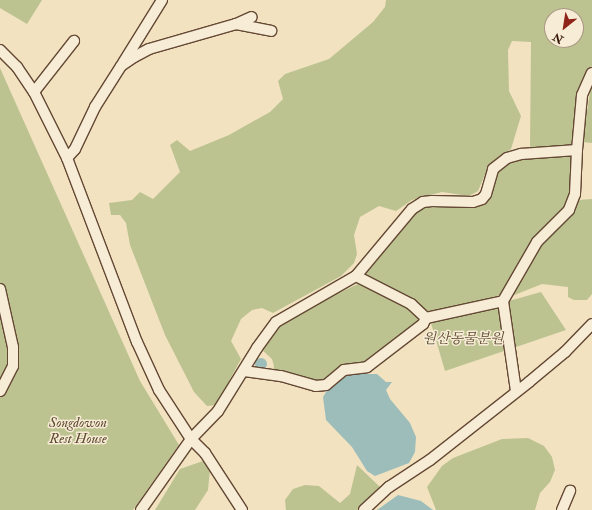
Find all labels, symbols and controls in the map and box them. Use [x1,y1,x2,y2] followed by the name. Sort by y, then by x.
[544,8,584,48] north arrow
[551,30,566,46] text: N
[422,331,504,347] park label: 원산동물분원
[49,415,107,448] park label: Songdowon Rest House

